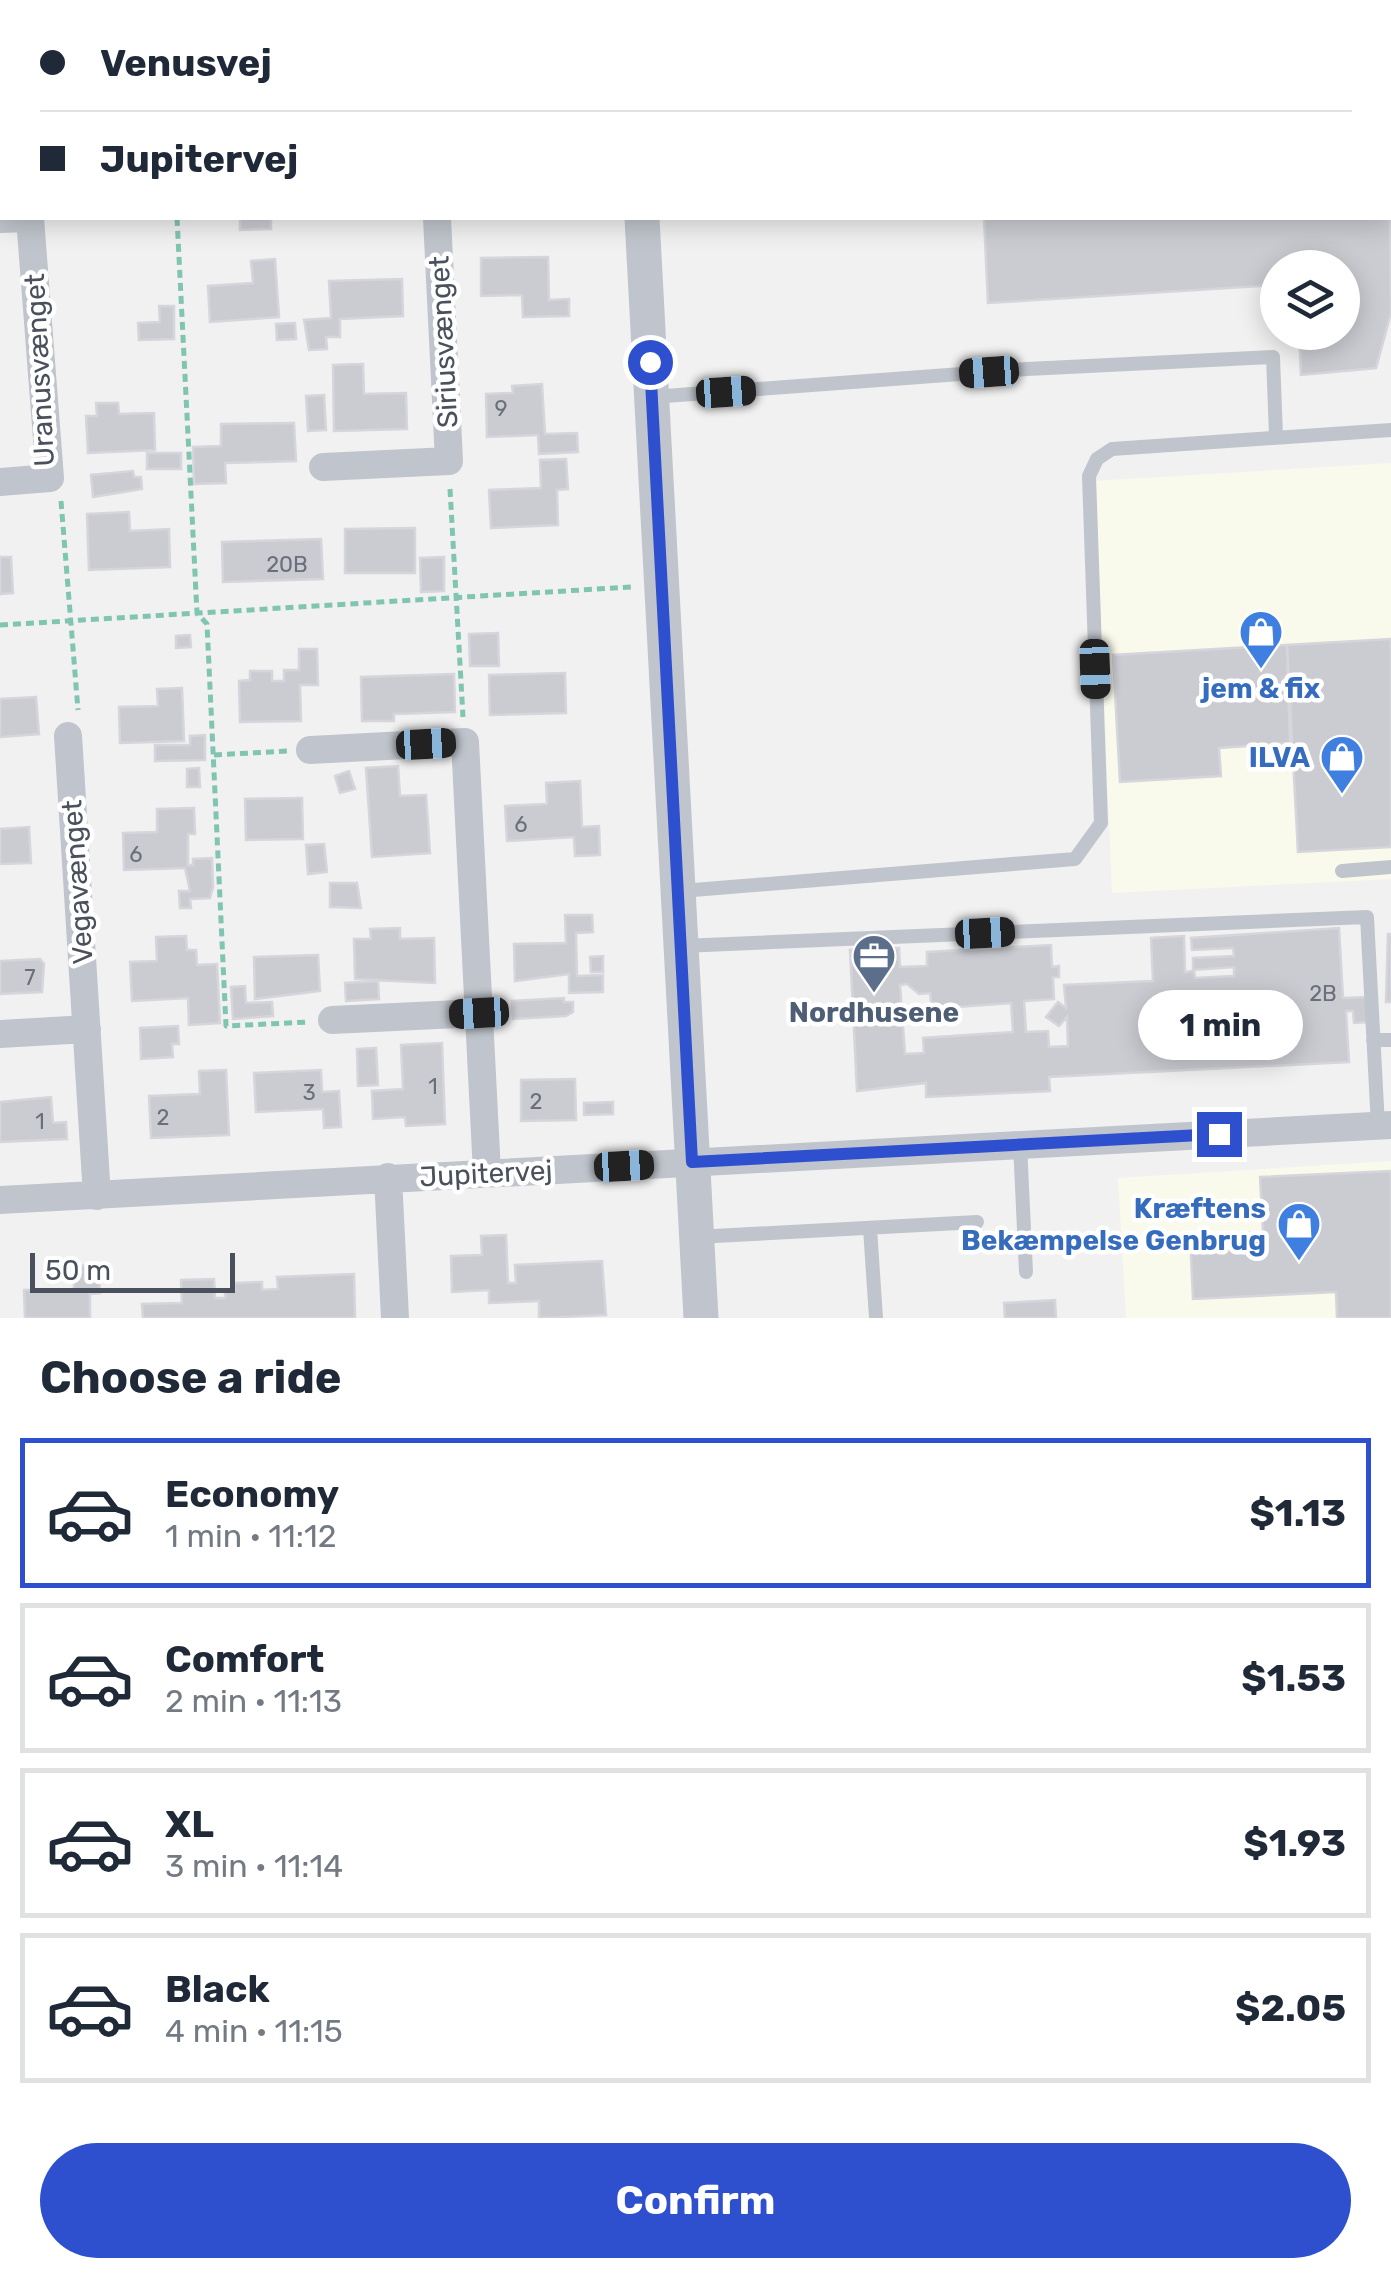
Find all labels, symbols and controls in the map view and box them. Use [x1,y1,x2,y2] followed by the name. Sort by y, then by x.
[100,40,272,86] text: Venusvej
[100,136,298,182] text: Jupitervej
[1260,250,1360,350] map controls
[1260,250,1360,350] button: layers
[423,255,464,429] street label: Siriusvænget
[18,273,61,467] street label: Uranusvænget
[628,340,673,385] route start
[958,355,1020,389] car
[695,375,757,409] car
[494,395,508,422] house number: 9
[266,551,308,578] house number: 20B
[1238,609,1284,670] shop icon: jem & fix
[1079,638,1111,700] car
[1200,672,1321,705] place label: jem & fix
[395,727,457,761] car
[1319,734,1365,795] shop icon: ILVA
[1249,741,1310,774] place label: ILVA
[55,799,100,965] street label: Vegavænget
[514,811,528,838] house number: 6
[129,841,143,868] house number: 6
[954,916,1016,950] car
[851,933,897,994] office icon: Nordhusene
[24,964,36,991] house number: 7
[1309,980,1337,1007] house number: 2B
[1136,989,1302,1059] callout: 1 min
[448,996,510,1030] car
[789,996,959,1029] place label: Nordhusene
[1180,1006,1261,1044] text: 1 min
[428,1073,438,1100] house number: 1
[302,1079,316,1106] house number: 3
[530,1088,542,1115] house number: 2
[157,1104,169,1131] house number: 2
[35,1108,45,1135] house number: 1
[1197,1112,1242,1157] route end
[593,1149,655,1183] car
[419,1154,553,1193] street label: Jupitervej
[961,1192,1266,1257] place label: Kræftens Bekæmpelse Genbrug
[1276,1201,1322,1262] shop icon: Kræftens Bekæmpelse Genbrug
[30,1248,235,1292] scale bar
[45,1254,111,1287] text: 50 m
[40,1351,342,1404] text: Choose a ride
[45,1468,135,1558] icon: car
[165,1471,339,1517] text: Economy
[1249,1490,1346,1536] text: $1.13
[165,1517,336,1555] text: 1 min · 11:12
[45,1633,135,1723] icon: car
[165,1636,324,1682] text: Comfort
[1241,1655,1346,1701] text: $1.53
[165,1682,342,1720] text: 2 min · 11:13
[45,1798,135,1888] icon: car
[165,1801,214,1847] text: XL
[1243,1820,1346,1866] text: $1.93
[165,1847,343,1885] text: 3 min · 11:14
[45,1963,135,2053] icon: car
[165,1966,270,2012] text: Black
[1235,1985,1346,2031] text: $2.05
[165,2012,343,2050] text: 4 min · 11:15
[40,2143,1351,2258] button: Confirm

